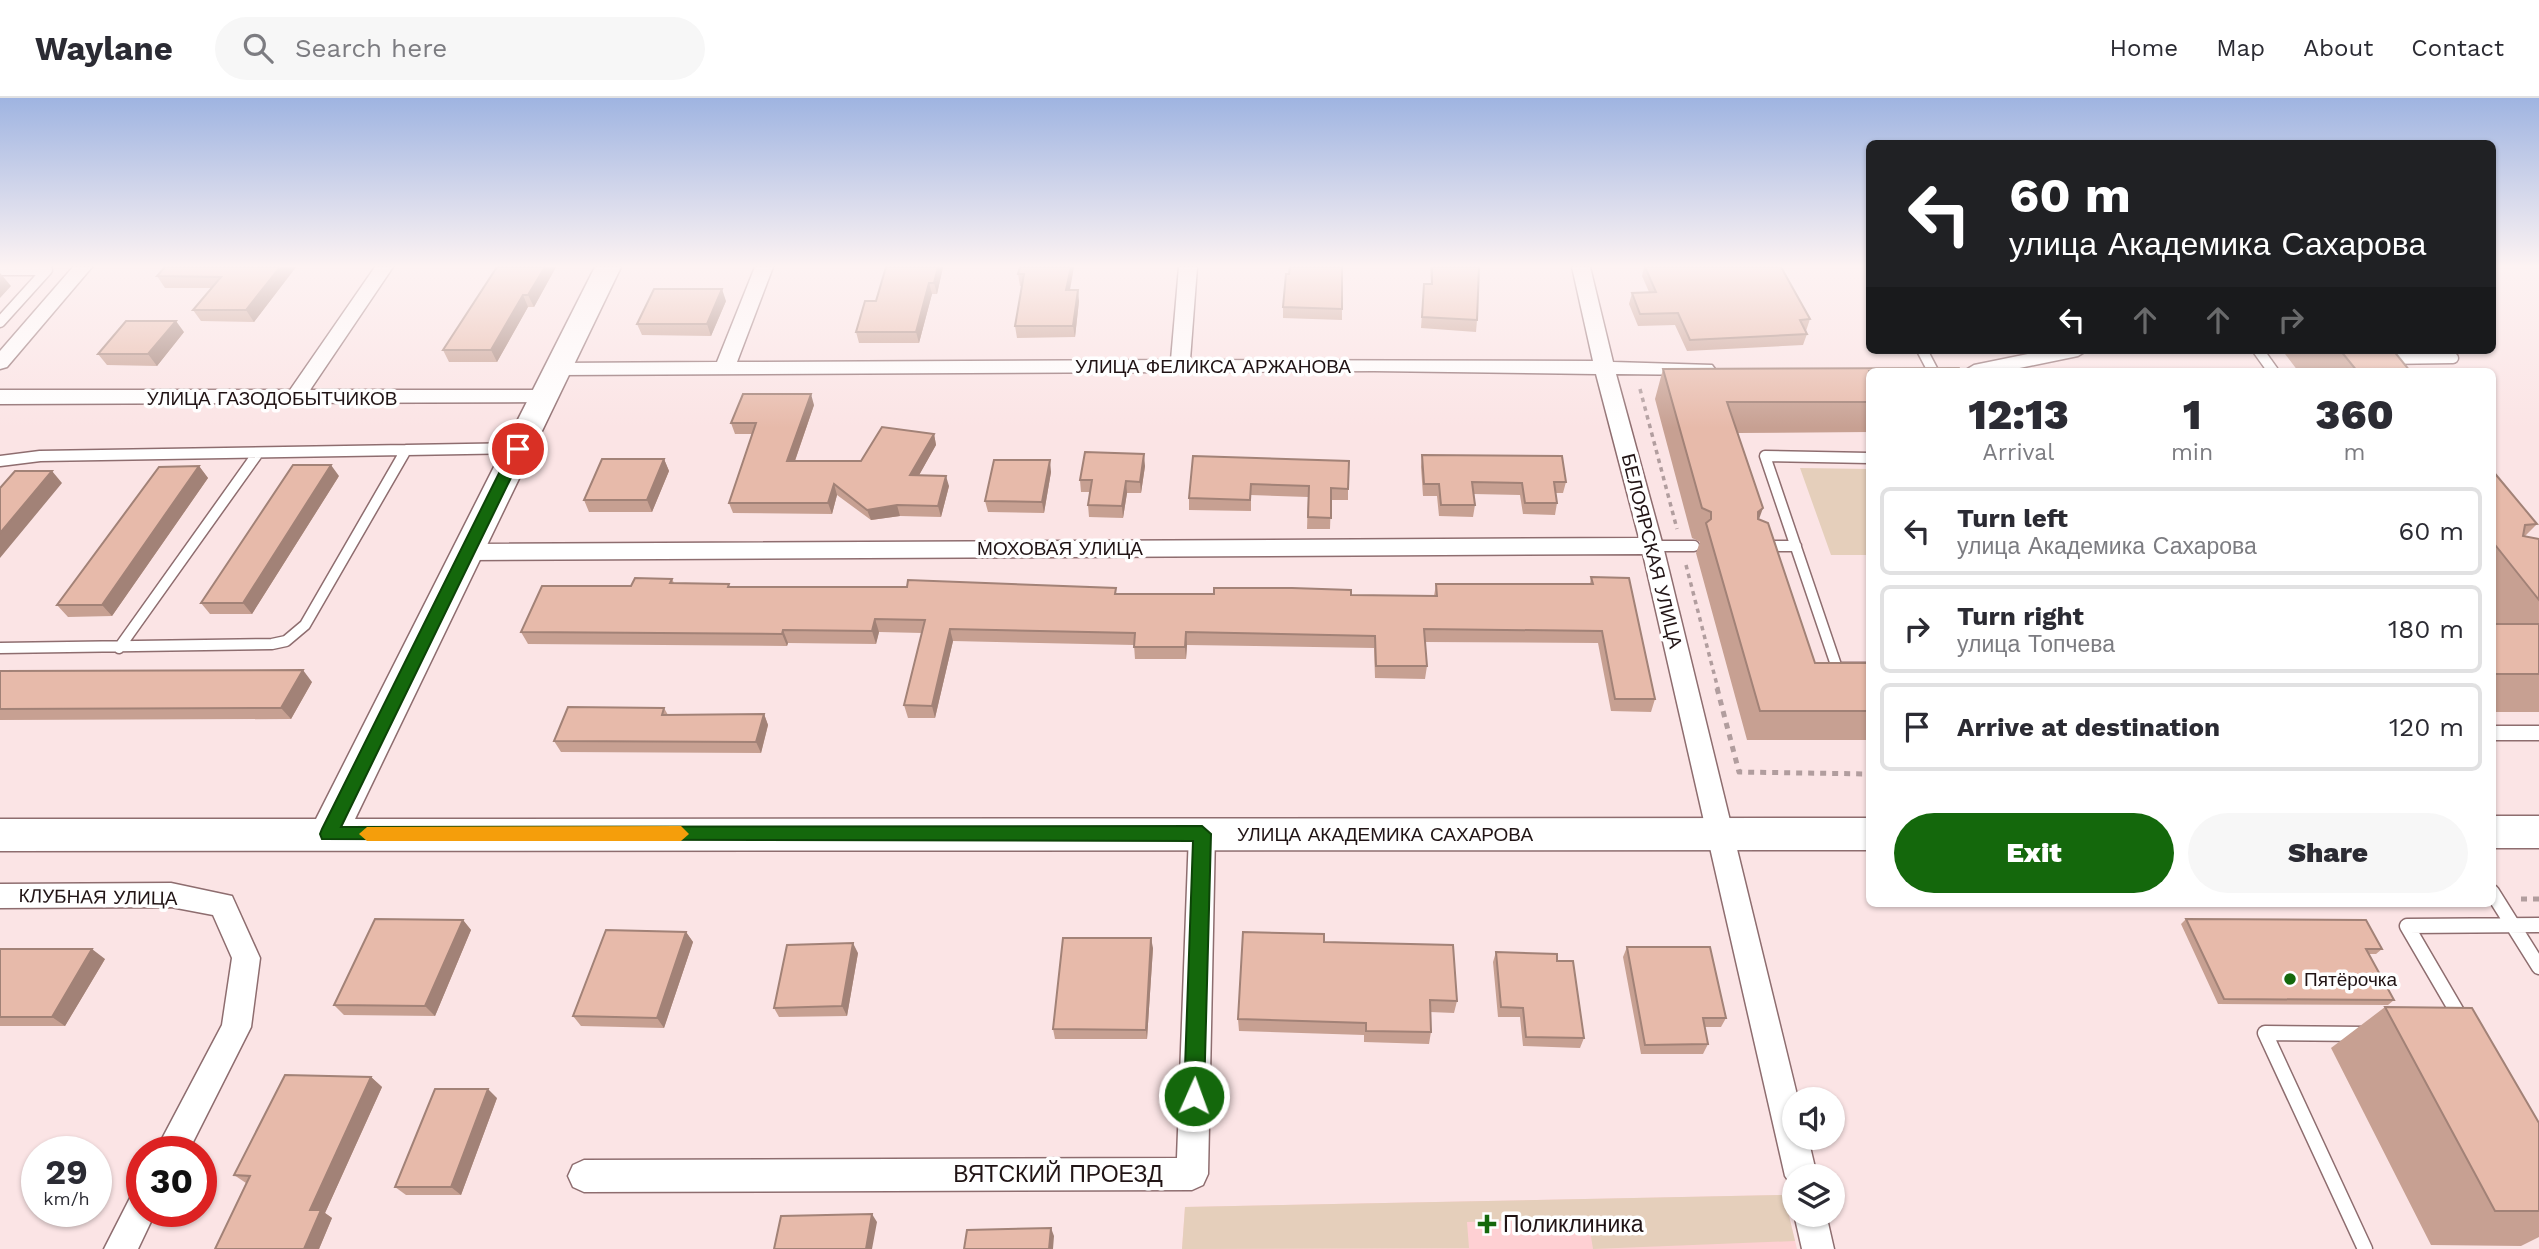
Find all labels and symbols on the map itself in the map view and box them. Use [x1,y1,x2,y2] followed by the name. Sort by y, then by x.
[1075,355,1351,378] street label: УЛИЦА ФЕЛИКСА АРЖАНОВА
[146,387,398,410] street label: УЛИЦА ГАЗОДОБЫТЧИКОВ
[488,419,548,479] pin
[1617,451,1687,651] street label: БЕЛОЯРСКАЯ УЛИЦА
[977,537,1143,560] street label: МОХОВАЯ УЛИЦА
[1237,823,1533,846] street label: УЛИЦА АКАДЕМИКА САХАРОВА
[18,884,178,910] street label: КЛУБНАЯ УЛИЦА
[2304,968,2398,991] place label: Пятёрочка
[2282,971,2298,987] marker: Пятёрочка
[1157,1059,1231,1133] position arrow
[126,1136,217,1227] speed limit sign: 30
[953,1160,1163,1188] street label: ВЯТСКИЙ ПРОЕЗД
[1503,1211,1644,1238] place label: Поликлиника
[1477,1214,1497,1234] marker: Поликлиника

